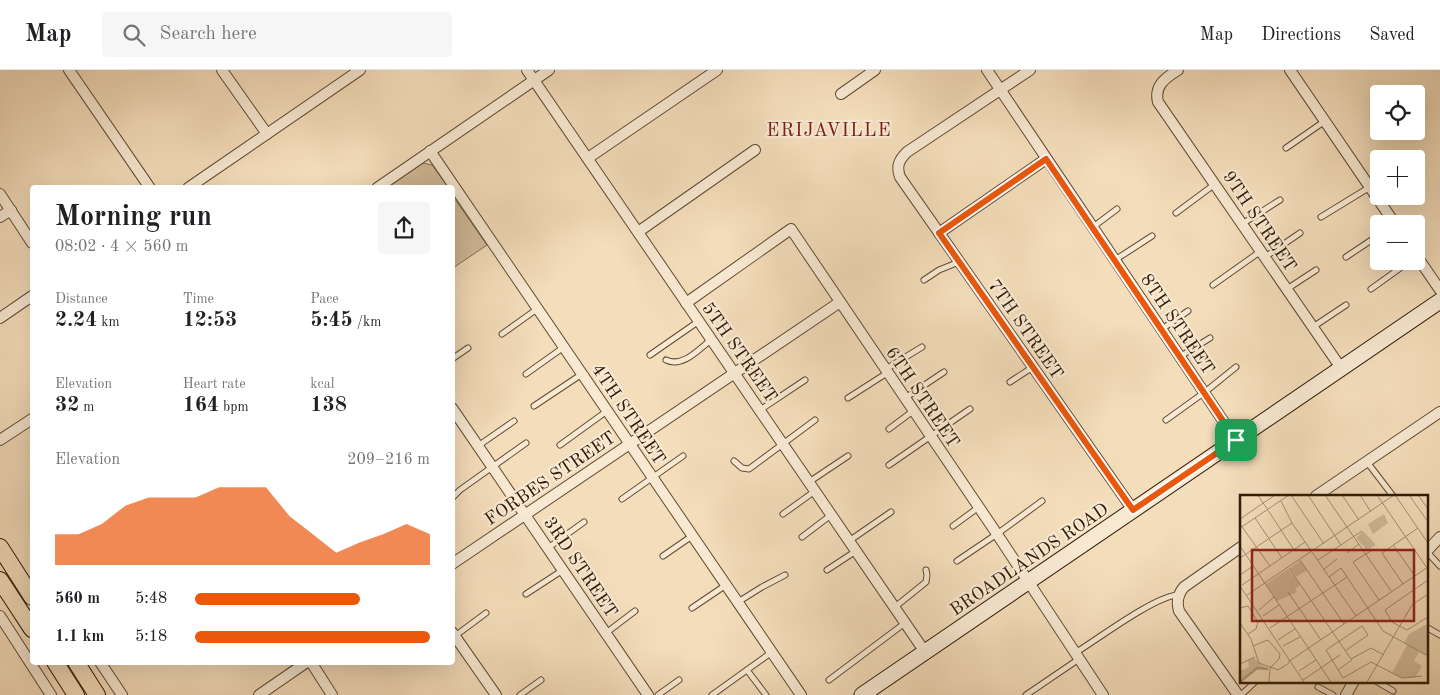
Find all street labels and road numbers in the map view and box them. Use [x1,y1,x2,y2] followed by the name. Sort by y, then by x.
[1219,168,1299,275] street label: 9TH STREET
[1137,271,1217,378] street label: 8TH STREET
[984,276,1066,383] street label: 7TH STREET
[698,299,780,406] street label: 5TH STREET
[882,344,962,451] street label: 6TH STREET
[588,361,668,468] street label: 4TH STREET
[482,429,619,529] street label: FORBES STREET
[947,500,1112,620] street label: BROADLANDS ROAD
[540,514,620,621] street label: 3RD STREET

